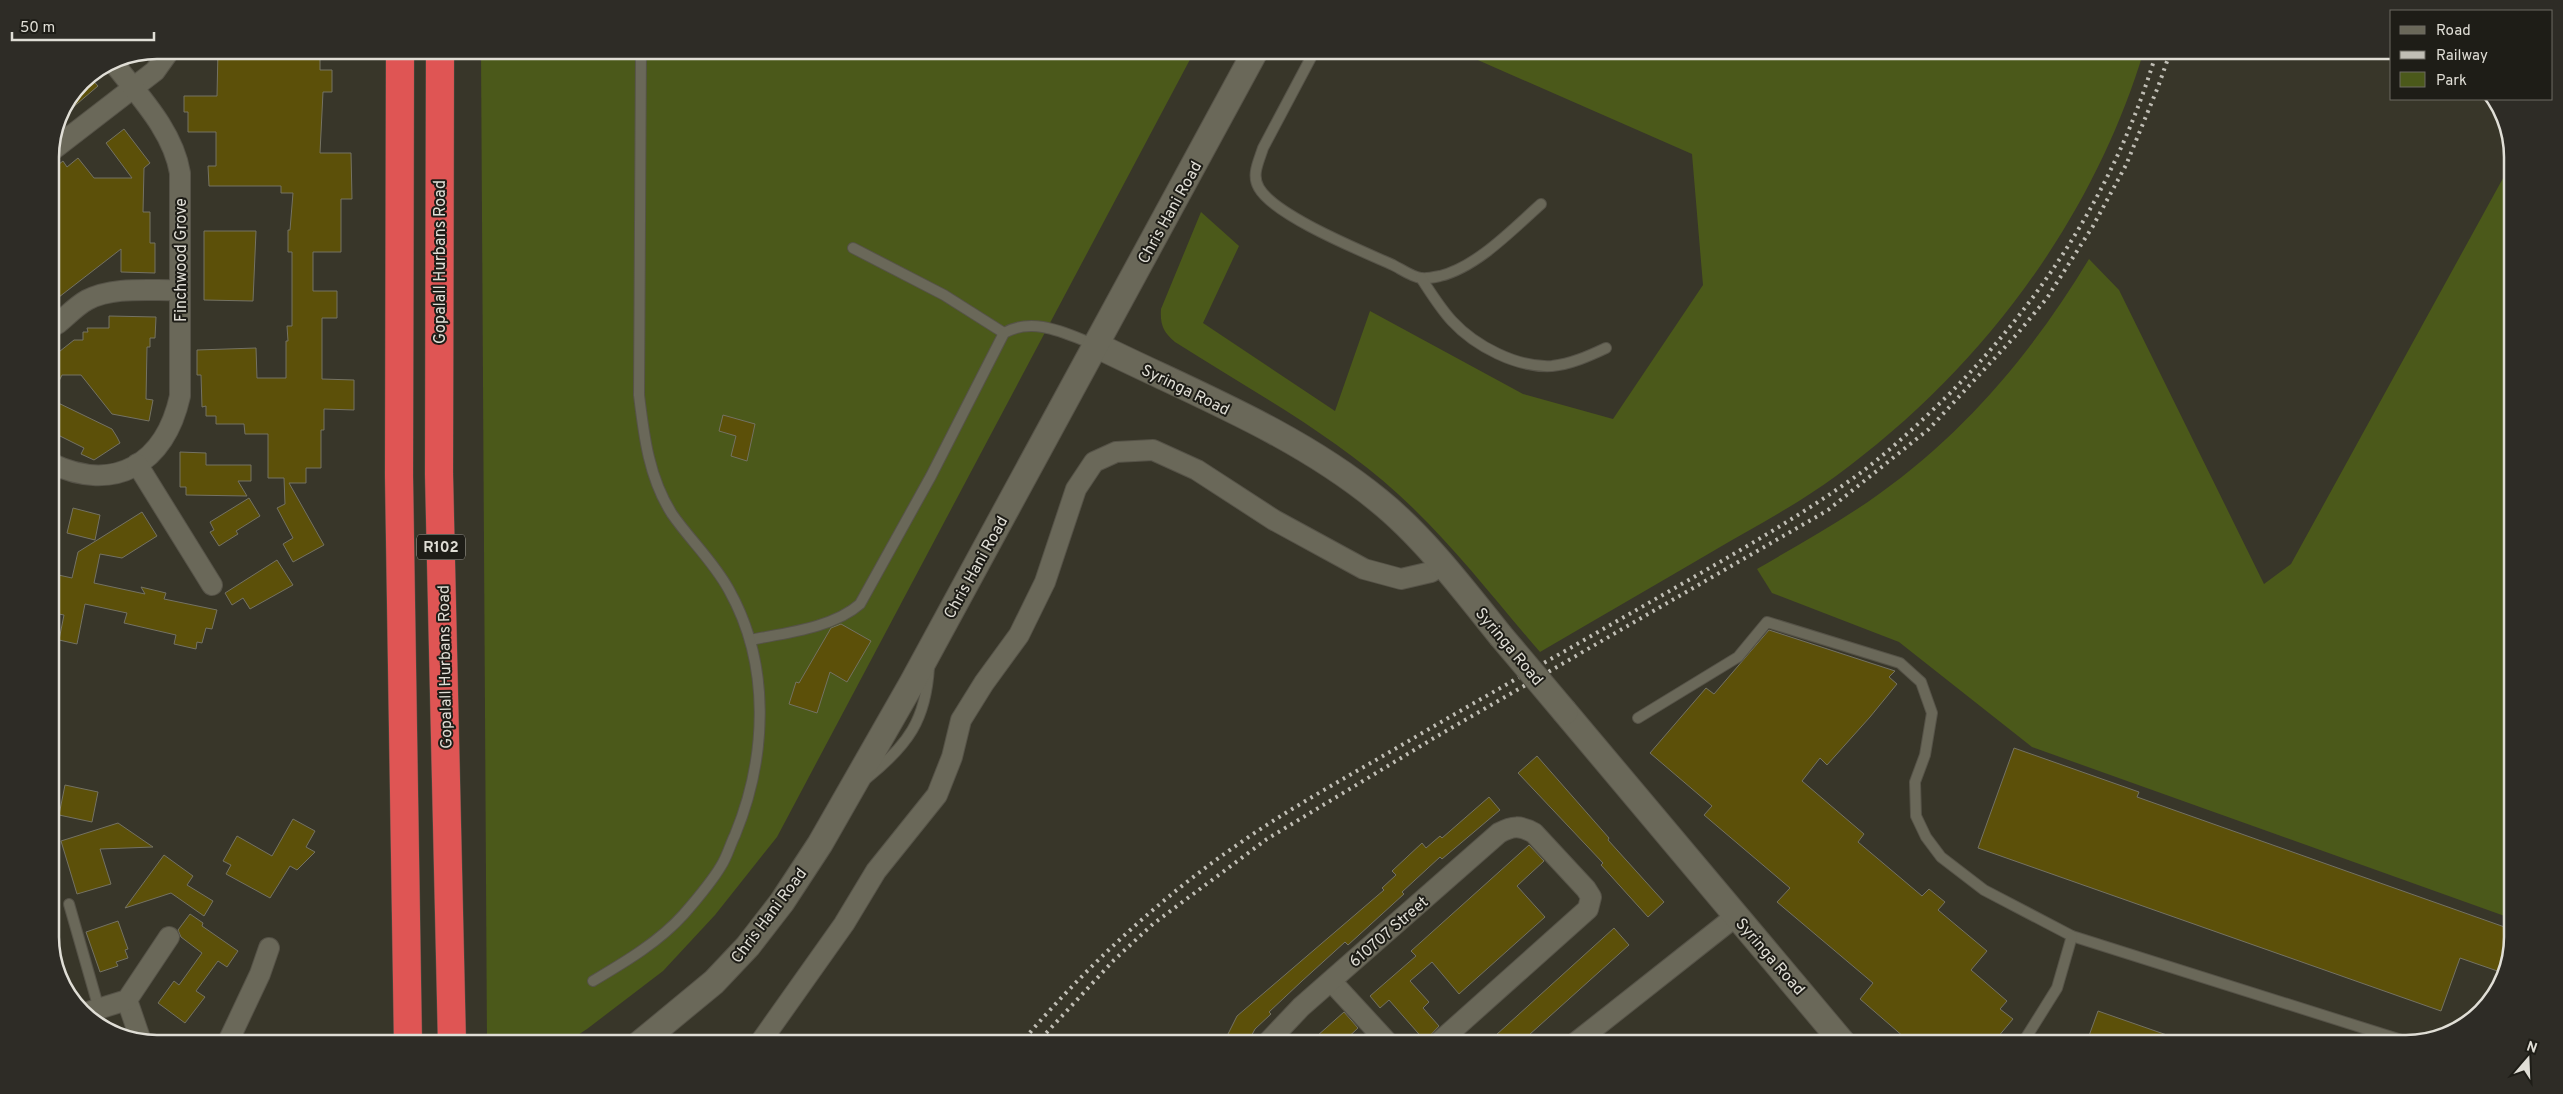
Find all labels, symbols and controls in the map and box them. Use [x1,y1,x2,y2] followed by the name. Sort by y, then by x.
[12,10,155,42] scale bar
[2390,10,2553,100] legend
[20,19,55,38] text: 50 m
[2436,22,2471,41] text: Road
[2436,47,2488,66] text: Railway
[2436,72,2467,91] text: Park
[1134,158,1207,268] street label: Chris Hani Road
[431,180,451,344] street label: Gopalall Hurbans Road
[172,198,192,322] street label: Finchwood Grove
[1138,361,1233,421] street label: Syringa Road
[940,513,1013,623] street label: Chris Hani Road
[417,534,465,560] road number: R102
[435,585,457,749] street label: Gopalall Hurbans Road
[1470,604,1547,690] street label: Syringa Road
[727,865,812,968] street label: Chris Hani Road
[1346,893,1433,972] street label: 610707 Street
[1731,915,1808,1000] street label: Syringa Road
[2503,1034,2553,1084] north arrow
[2524,1038,2539,1058] text: N

